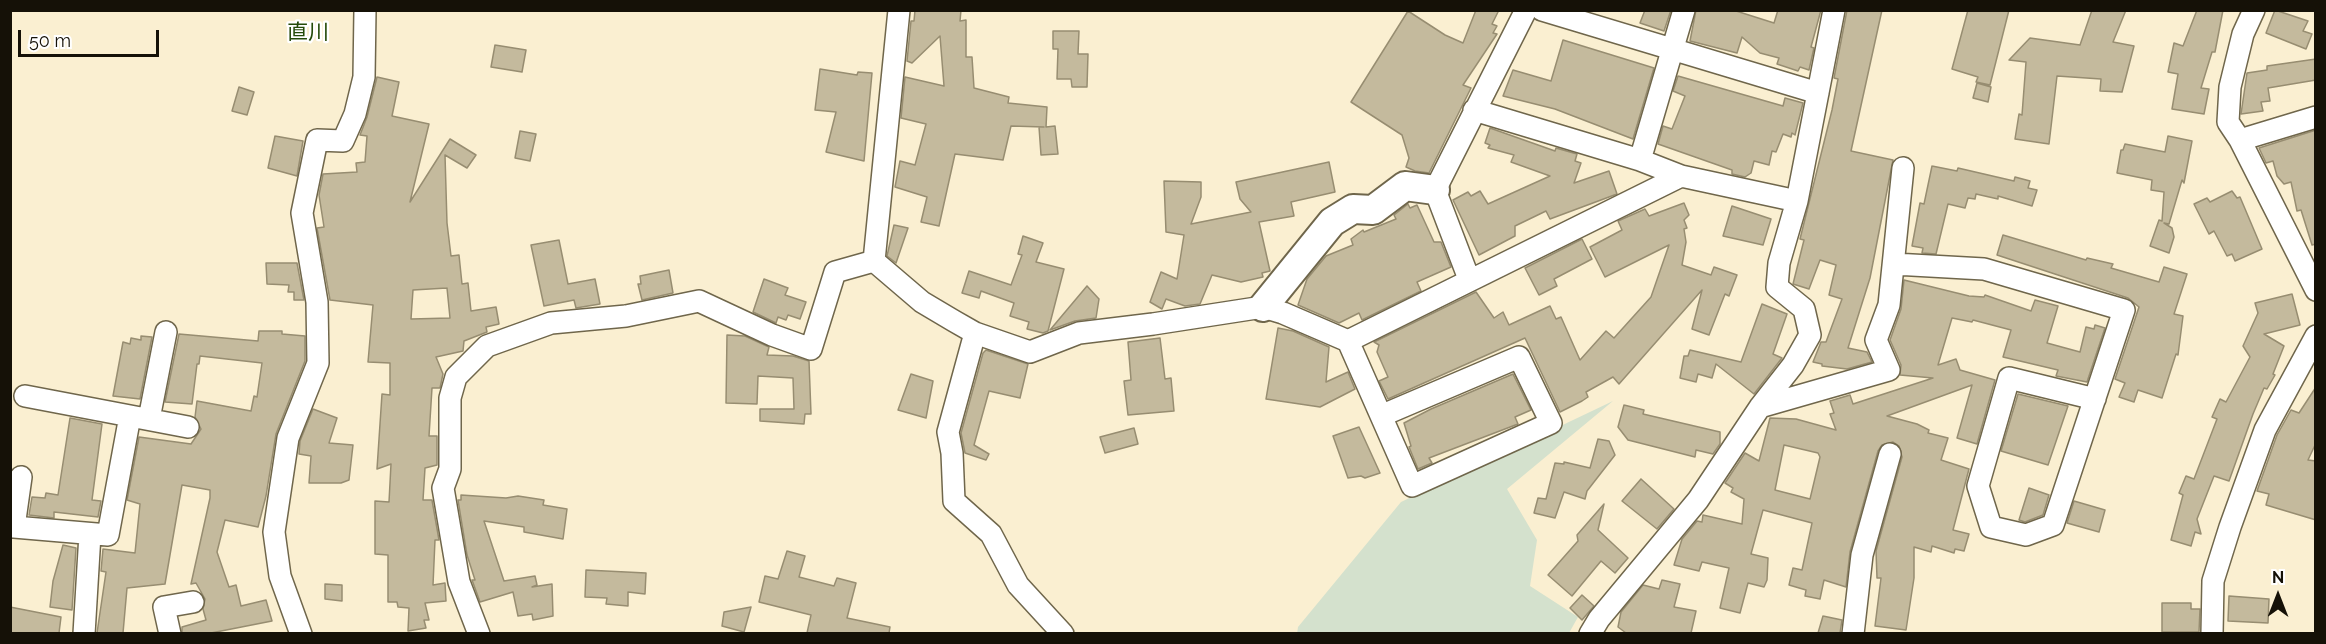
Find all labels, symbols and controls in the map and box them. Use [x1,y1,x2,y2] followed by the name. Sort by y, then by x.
[21,18,162,56] scale bar
[287,20,329,46] district label: 直川
[29,30,71,51] text: 50 m
[2248,566,2308,626] north arrow
[2272,568,2284,587] text: N

